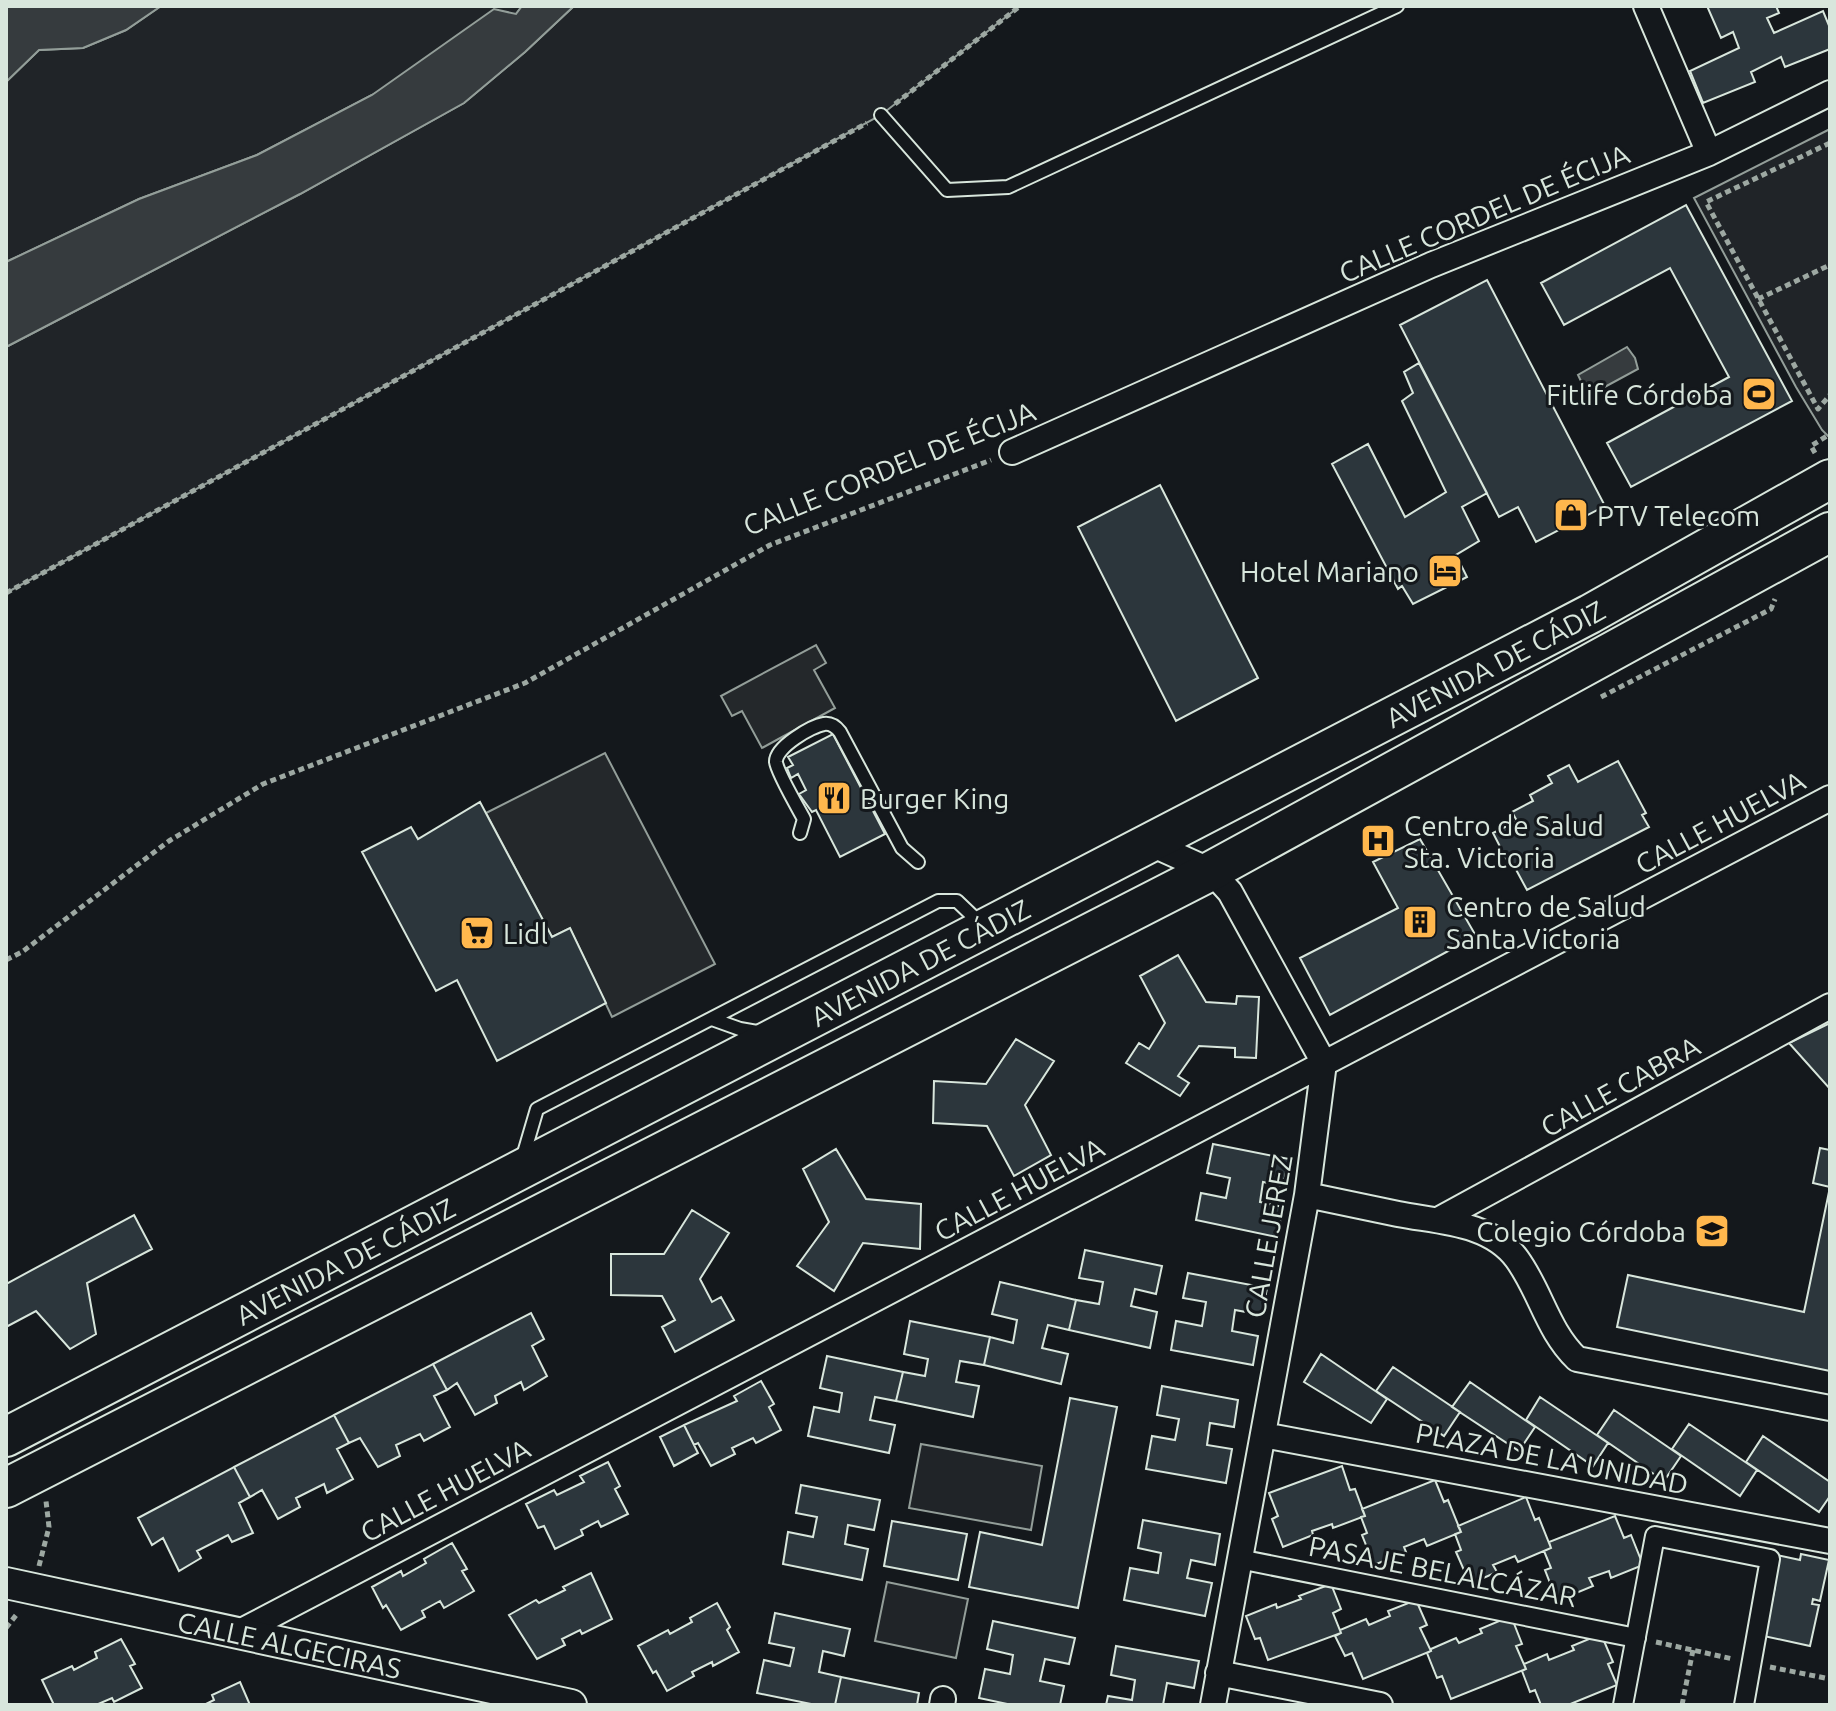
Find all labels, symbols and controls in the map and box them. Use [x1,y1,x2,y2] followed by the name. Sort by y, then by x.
[1334,137,1634,288] street label: CALLE CORDEL DE ÉCIJA
[1740,375,1778,413] sports icon: Fitlife Córdoba
[1546,379,1733,410] place label: Fitlife Córdoba
[738,394,1040,541] street label: CALLE CORDEL DE ÉCIJA
[1552,496,1590,534] shop icon: PTV Telecom
[1597,500,1760,531] place label: PTV Telecom
[1426,552,1464,590] hotel icon: Hotel Mariano
[1240,556,1419,587] place label: Hotel Mariano
[1380,594,1610,733] street label: AVENIDA DE CÁDIZ
[1630,764,1810,880] street label: CALLE HUELVA
[815,779,853,817] restaurant icon: Burger King
[860,783,1009,814] place label: Burger King
[1404,810,1604,873] place label: Centro de Salud Sta. Victoria
[1359,822,1397,860] hospital icon: Centro de Salud Sta. Victoria
[1446,891,1646,954] place label: Centro de Salud Santa Victoria
[805,893,1035,1032] street label: AVENIDA DE CÁDIZ
[1401,903,1439,941] building icon: Centro de Salud Santa Victoria
[458,914,496,952] supermarket icon: Lidl
[503,918,548,949] place label: Lidl
[1535,1030,1705,1142] street label: CALLE CABRA
[929,1131,1109,1247] street label: CALLE HUELVA
[1238,1152,1298,1320] street label: CALLE JEREZ
[230,1191,460,1330] street label: AVENIDA DE CÁDIZ
[1693,1212,1731,1250] school or university icon: Colegio Córdoba
[1476,1216,1686,1247] place label: Colegio Córdoba
[1413,1416,1691,1500] street label: PLAZA DE LA UNIDAD
[355,1432,535,1548] street label: CALLE HUELVA
[1306,1529,1580,1612] street label: PASAJE BELALCÁZAR
[175,1605,404,1683] street label: CALLE ALGECIRAS

